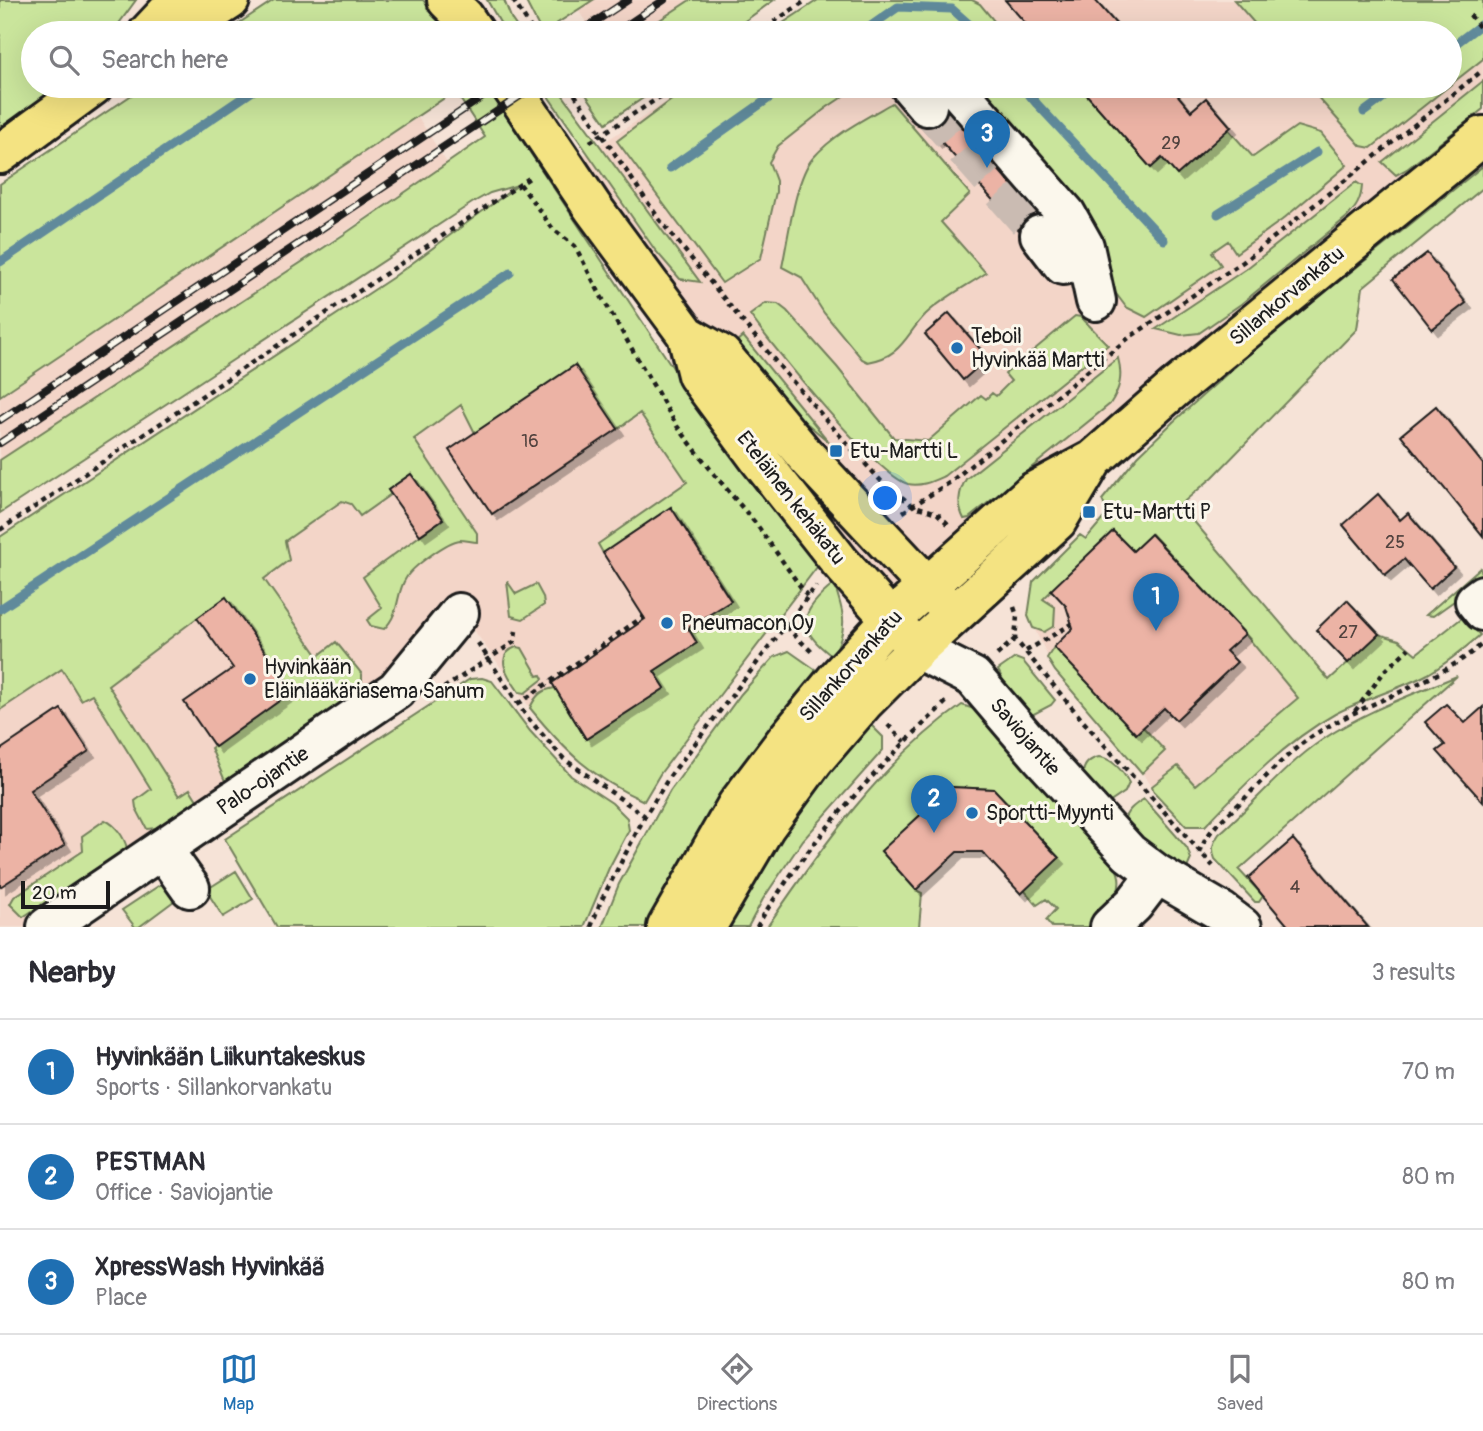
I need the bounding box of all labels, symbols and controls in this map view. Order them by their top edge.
search box [21,21,1462,98]
icon: search [45,41,83,79]
text: Search here [101,44,228,76]
pin: 3 [964,110,1010,168]
house number: 29 [1161,132,1181,155]
street label: Sillankorvankatu [1224,240,1350,352]
place label: Teboil Hyvinkää Martti [971,323,1105,374]
marker: Teboil Hyvinkää Martti [949,340,965,356]
street label: Eteläinen kehäkatu [730,426,852,570]
house number: 16 [521,430,539,453]
place label: Etu-Martti L [850,438,958,465]
marker: Etu-Martti L [828,443,844,459]
your location [868,481,902,515]
place label: Etu-Martti P [1103,499,1211,526]
marker: Etu-Martti P [1081,504,1097,520]
house number: 25 [1385,531,1405,554]
pin: 1 [1133,573,1179,631]
street label: Sillankorvankatu [793,604,909,728]
place label: Pneumacon Oy [681,610,814,637]
marker: Pneumacon Oy [659,615,675,631]
house number: 27 [1338,621,1358,644]
place label: Hyvinkään Eläinlääkäriasema Sanum [264,654,484,705]
marker: Hyvinkään Eläinlääkäriasema Sanum [242,671,258,687]
street label: Saviojantie [984,692,1067,782]
street label: Palo-ojantie [212,740,315,822]
pin: 2 [911,775,957,833]
place label: Sportti-Myynti [986,800,1114,827]
marker: Sportti-Myynti [964,805,980,821]
house number: 4 [1290,876,1301,899]
scale bar [21,878,110,910]
text: 20 m [32,881,77,905]
text: Nearby [28,954,115,991]
text: 3 results [1372,958,1455,987]
text: Hyvinkään Liikuntakeskus [95,1041,365,1073]
text: 1 [47,1057,56,1086]
text: 70 m [1402,1057,1455,1086]
text: Sports · Sillankorvankatu [95,1073,332,1102]
text: PESTMAN [95,1146,206,1178]
text: 2 [45,1162,57,1191]
text: 80 m [1402,1162,1455,1191]
text: Office · Saviojantie [95,1178,273,1207]
text: XpressWash Hyvinkää [95,1251,325,1283]
text: 3 [45,1267,57,1296]
text: 80 m [1402,1267,1455,1296]
text: Place [95,1283,147,1312]
tab: Map [220,1350,258,1416]
tab: Directions [697,1350,777,1416]
tab: Saved [1216,1350,1263,1416]

